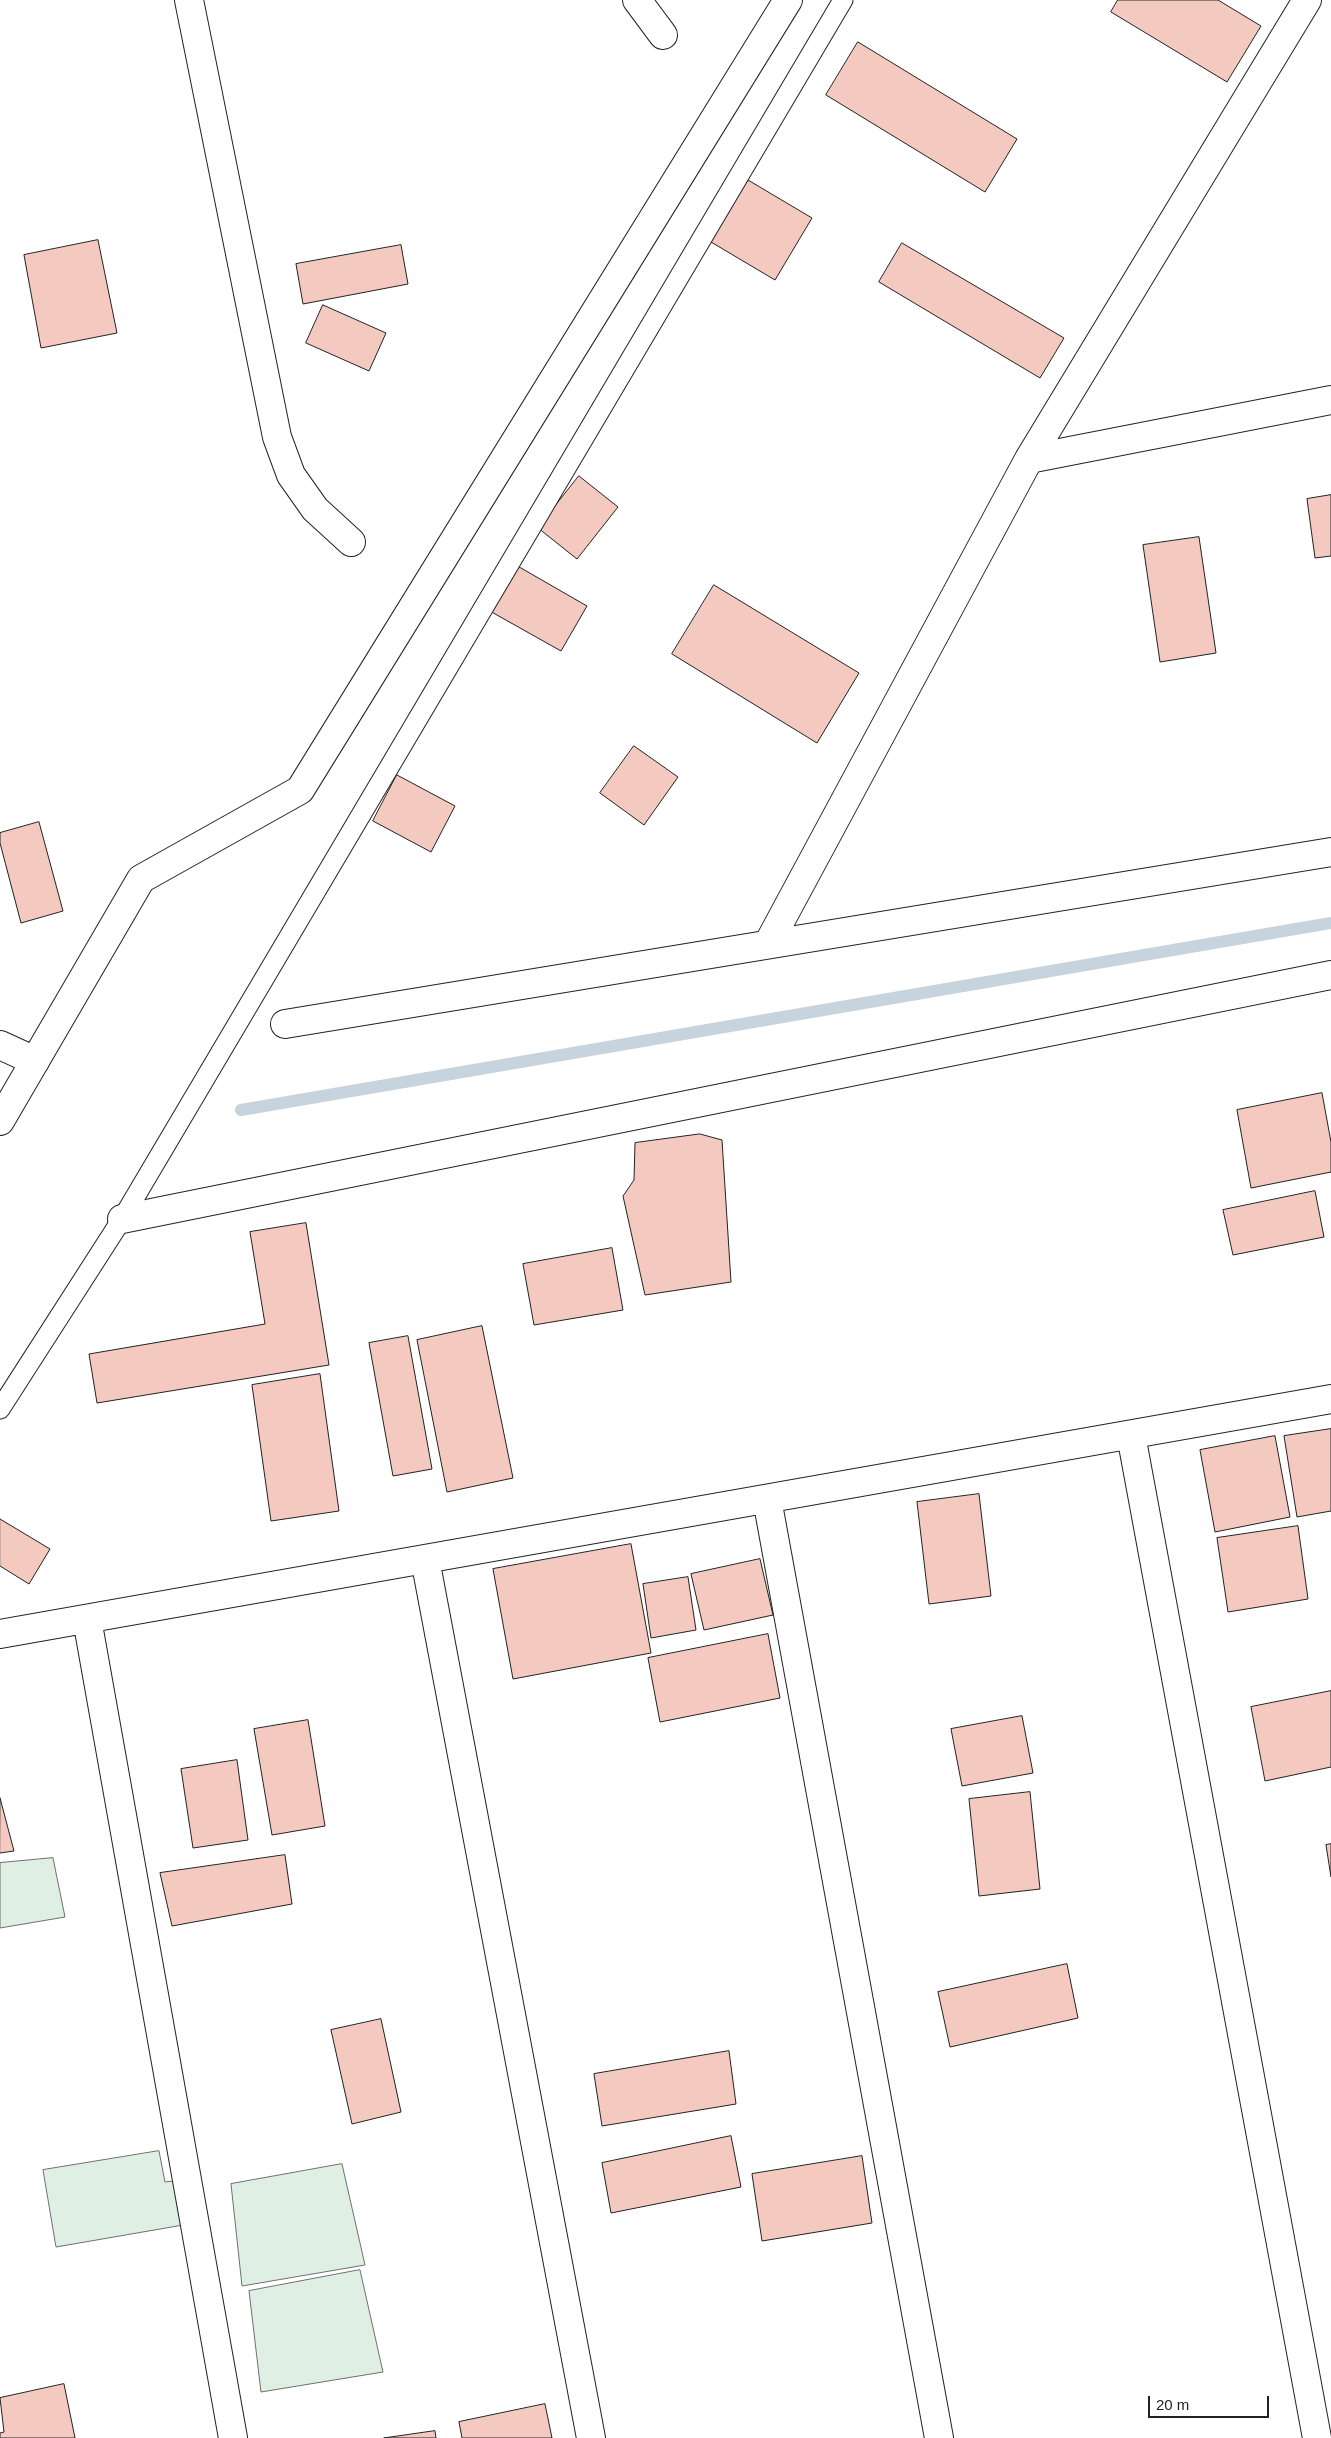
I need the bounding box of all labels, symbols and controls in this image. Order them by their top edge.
scale bar [1151,2386,1272,2418]
text: 20 m [1156,2396,1189,2413]

